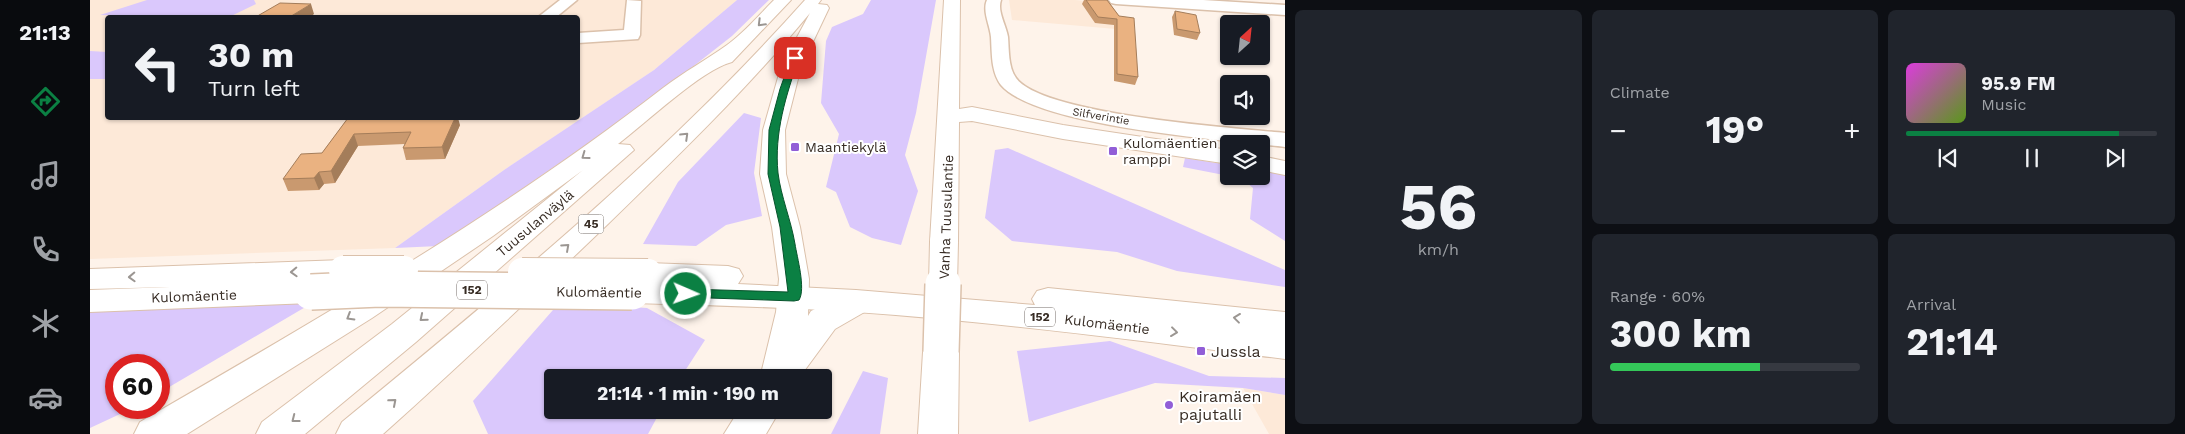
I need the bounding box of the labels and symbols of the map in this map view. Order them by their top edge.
north arrow [1220,15,1270,65]
one-way arrow [758,17,767,26]
pin [774,37,816,79]
street label: Silfverintie [1071,105,1130,128]
one-way arrow [679,133,688,142]
place label: Kulomäentien ramppi [1123,135,1217,167]
place label: Maantiekylä [805,139,886,155]
marker: Maantiekylä [789,141,801,153]
marker: Kulomäentien ramppi [1107,145,1119,157]
one-way arrow [582,151,591,159]
street label: Vanha Tuusulantie [936,154,956,280]
street label: Tuusulanväylä [493,186,577,260]
road number: 45 [578,214,604,233]
one-way arrow [561,244,570,253]
one-way arrow [290,266,298,277]
position arrow [659,267,711,319]
one-way arrow [128,272,136,283]
road number: 152 [457,280,487,300]
street label: Kulomäentie [556,283,642,301]
street label: Kulomäentie [151,287,237,305]
road number: 152 [1025,308,1055,326]
one-way arrow [346,310,355,320]
street label: Kulomäentie [1063,311,1151,337]
one-way arrow [419,312,428,321]
one-way arrow [1232,313,1240,324]
one-way arrow [1170,327,1178,337]
place label: Jussla [1211,342,1261,361]
marker: Jussla [1195,345,1207,357]
speed limit sign: 60 [105,354,170,419]
place label: Koiramäen pajutalli [1179,387,1261,424]
one-way arrow [388,399,397,408]
marker: Koiramäen pajutalli [1163,399,1175,411]
one-way arrow [292,413,301,422]

